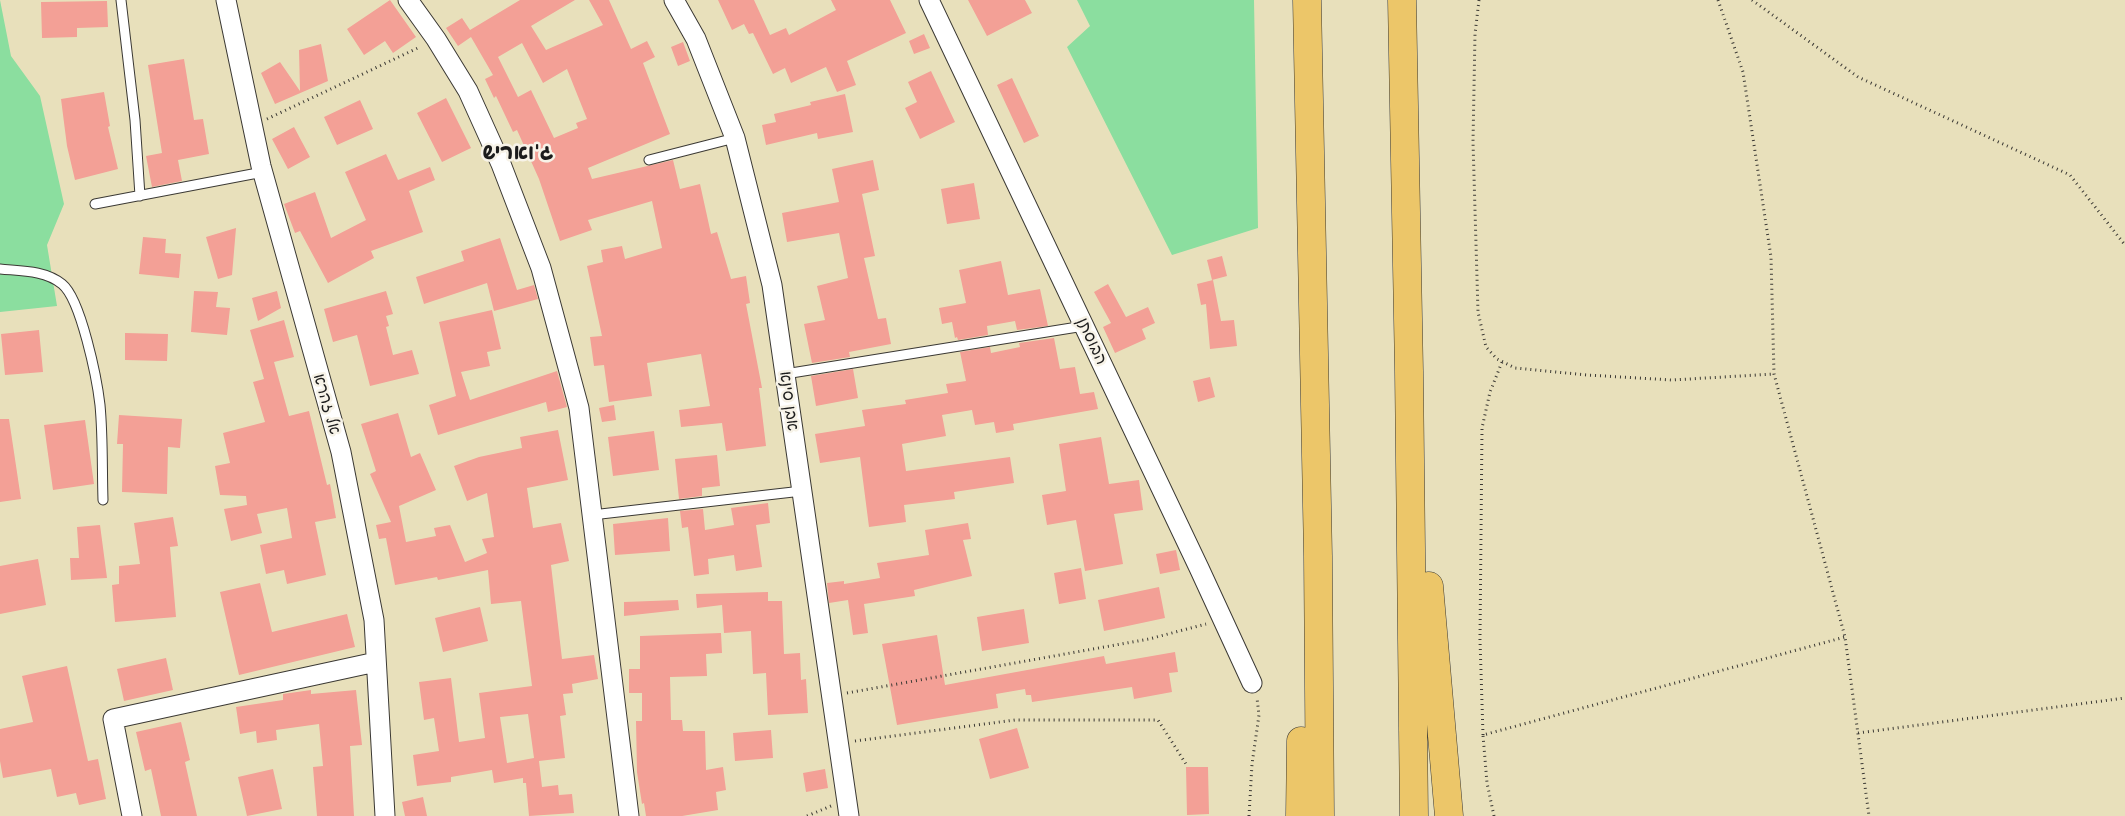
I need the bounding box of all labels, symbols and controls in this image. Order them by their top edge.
district label: ג'ואריש [483,140,553,166]
street label: הבוסתן [1073,314,1111,368]
street label: אבן סינא [775,370,803,432]
street label: אל זהרא [309,372,345,436]

